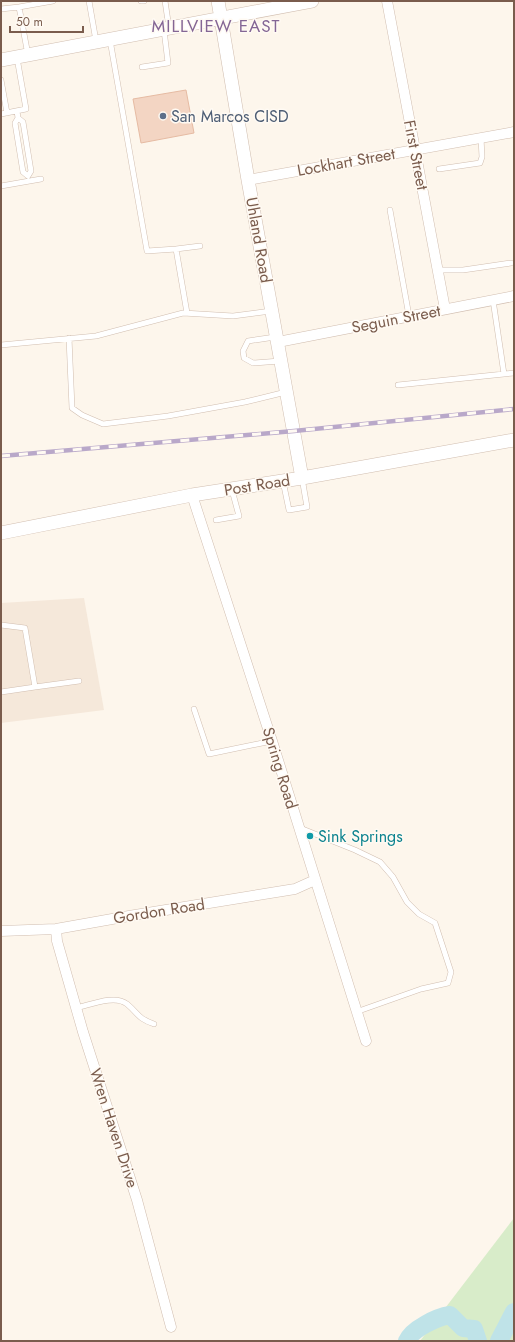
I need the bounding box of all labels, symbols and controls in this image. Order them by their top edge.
scale bar [10,8,83,34]
text: 50 m [16,13,43,31]
district label: MILLVIEW EAST [152,14,281,38]
place label: San Marcos CISD [171,105,289,128]
marker: San Marcos CISD [158,111,168,121]
street label: First Street [398,118,434,192]
street label: Lockhart Street [295,142,397,182]
street label: Uhland Road [240,195,278,285]
street label: Seguin Street [350,299,443,339]
street label: Post Road [222,468,292,502]
street label: Spring Road [257,724,303,812]
place label: Sink Springs [318,825,403,848]
marker: Sink Springs [305,831,315,841]
street label: Gordon Road [112,892,206,930]
street label: Wren Haven Drive [84,1065,144,1191]

